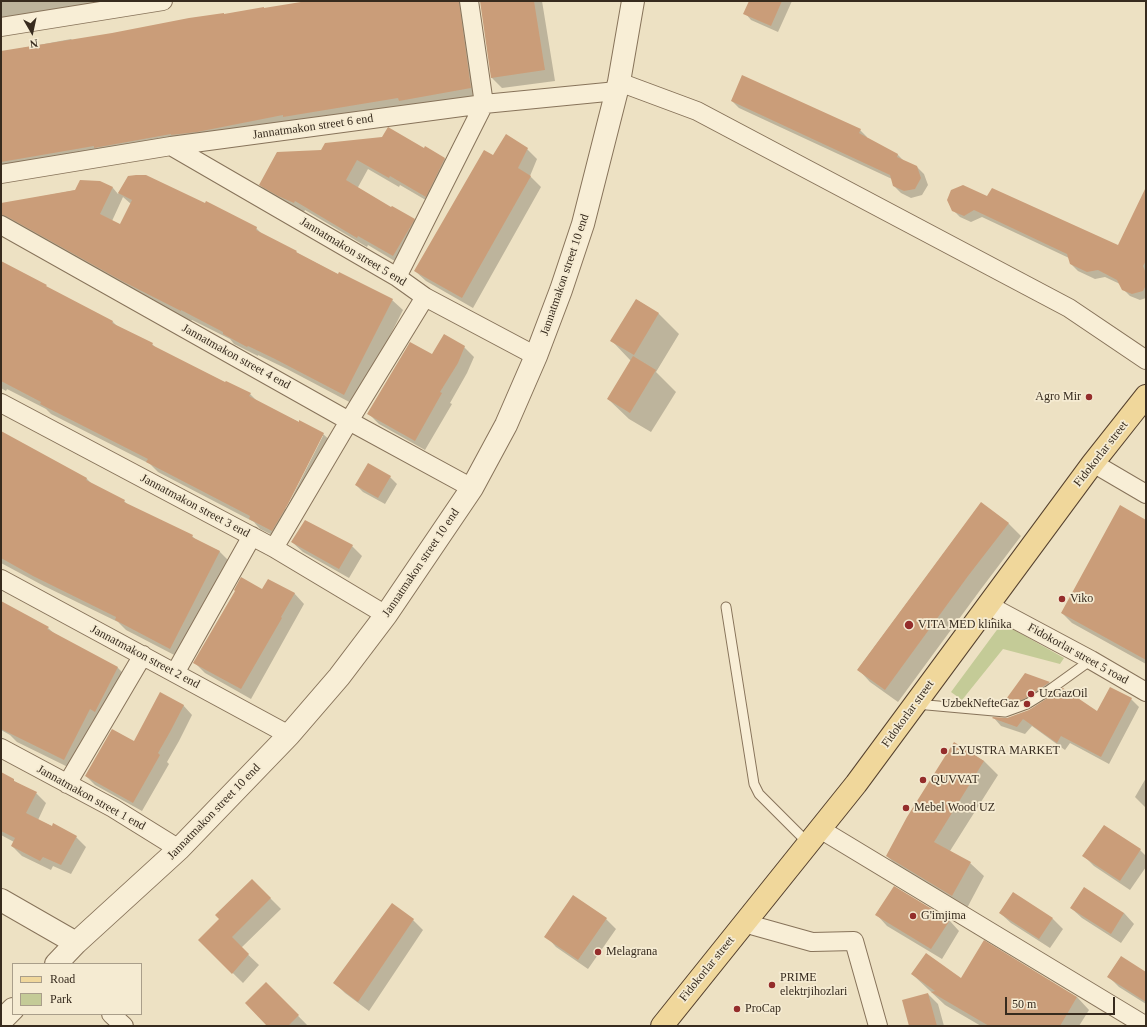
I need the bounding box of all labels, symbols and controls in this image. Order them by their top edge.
north arrow [12,12,52,52]
text: N [29,37,39,50]
street label: Jannatmakon street 6 end [252,111,374,143]
street label: Jannatmakon street 10 end [537,212,593,338]
street label: Jannatmakon street 5 end [297,215,409,289]
street label: Jannatmakon street 4 end [179,321,293,393]
place label: Agro Mir [1035,390,1081,404]
marker: Agro Mir [1084,392,1094,402]
street label: Fidokorlar street [1071,418,1131,490]
street label: Jannatmakon street 3 end [138,471,252,541]
street label: Jannatmakon street 10 end [379,506,463,620]
place label: Viko [1070,592,1093,606]
marker: Viko [1057,594,1067,604]
place label: VITA MED klinika [918,618,1012,632]
marker: VITA MED klinika [903,619,915,631]
street label: Fidokorlar street 5 road [1025,620,1131,688]
street label: Jannatmakon street 2 end [88,622,202,692]
street label: Fidokorlar street [879,678,937,750]
place label: UzGazOil [1039,687,1088,701]
marker: UzGazOil [1026,689,1036,699]
place label: UzbekNefteGaz [942,697,1019,711]
marker: UzbekNefteGaz [1022,699,1032,709]
place label: LYUSTRA MARKET [952,744,1060,758]
marker: LYUSTRA MARKET [939,746,949,756]
street label: Jannatmakon street 10 end [164,761,264,863]
street label: Jannatmakon street 1 end [34,762,148,834]
place label: QUVVAT [931,773,979,787]
marker: QUVVAT [918,775,928,785]
place label: Mebel Wood UZ [914,801,995,815]
marker: Mebel Wood UZ [901,803,911,813]
place label: G'imjima [921,909,966,923]
marker: G'imjima [908,911,918,921]
street label: Fidokorlar street [676,934,738,1004]
place label: Melagrana [606,945,657,959]
marker: Melagrana [593,947,603,957]
legend [12,963,142,1015]
place label: PRIME elektrjihozlari [780,971,847,999]
text: Road [50,972,75,986]
marker: PRIME elektrjihozlari [767,980,777,990]
scale bar [1007,989,1117,1015]
text: Park [50,992,72,1006]
text: 50 m [1012,997,1036,1011]
place label: ProCap [745,1002,781,1016]
marker: ProCap [732,1004,742,1014]

